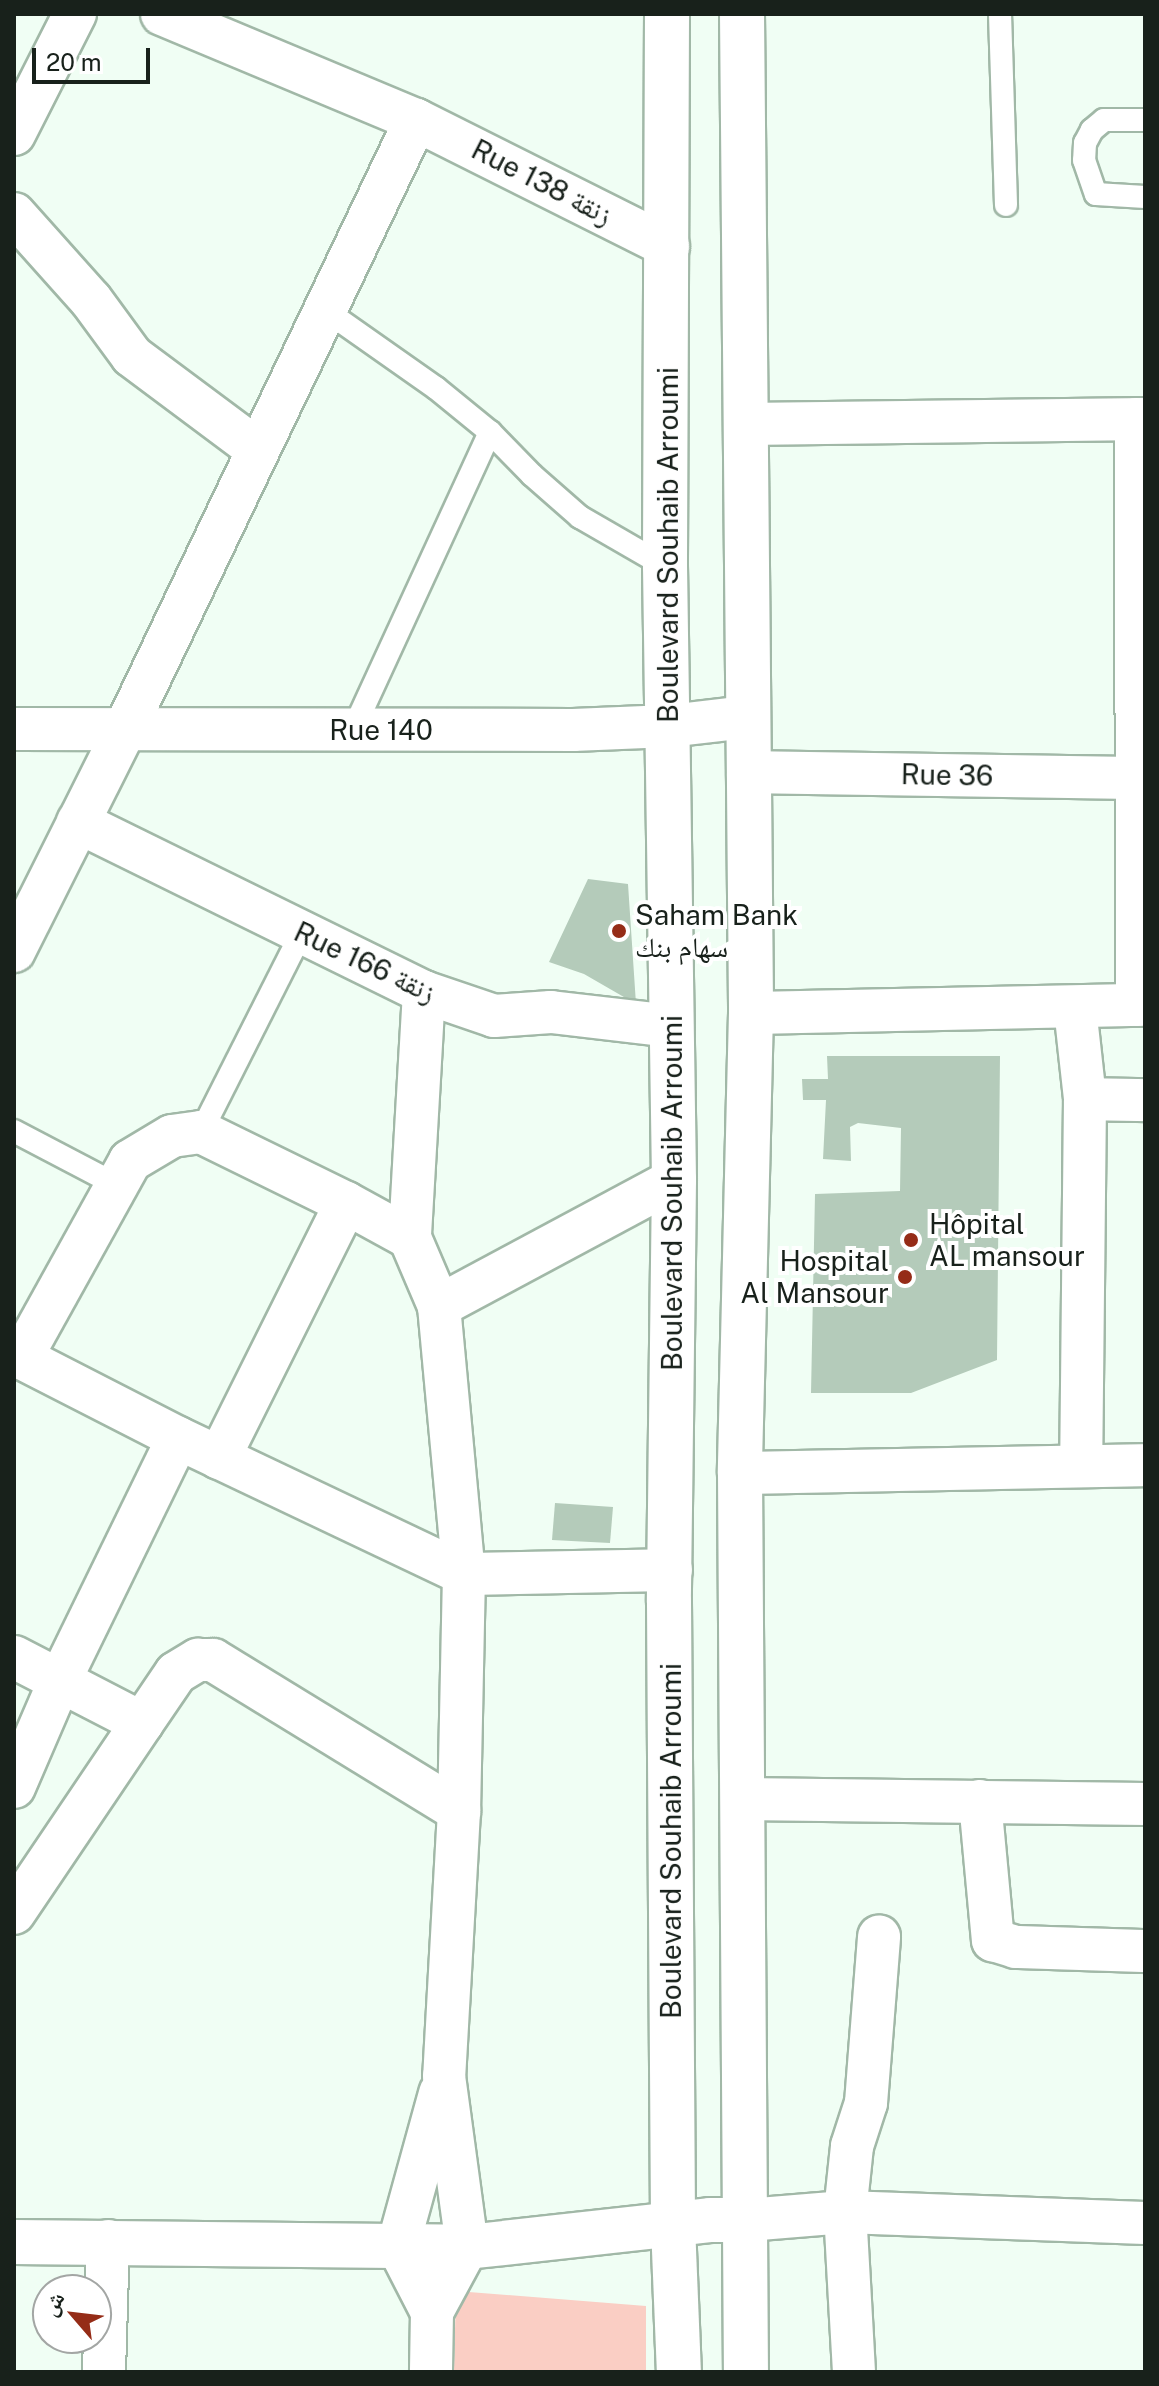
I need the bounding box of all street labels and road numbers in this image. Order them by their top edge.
street label: Rue 138 زنقة [466,132,618,232]
street label: Boulevard Souhaib Arroumi [651,367,685,723]
street label: Rue 140 [329,713,433,747]
street label: Rue 36 [900,757,994,793]
street label: Rue 166 زنقة [289,915,441,1009]
street label: Boulevard Souhaib Arroumi [655,1015,689,1371]
street label: Boulevard Souhaib Arroumi [654,1663,688,2019]

